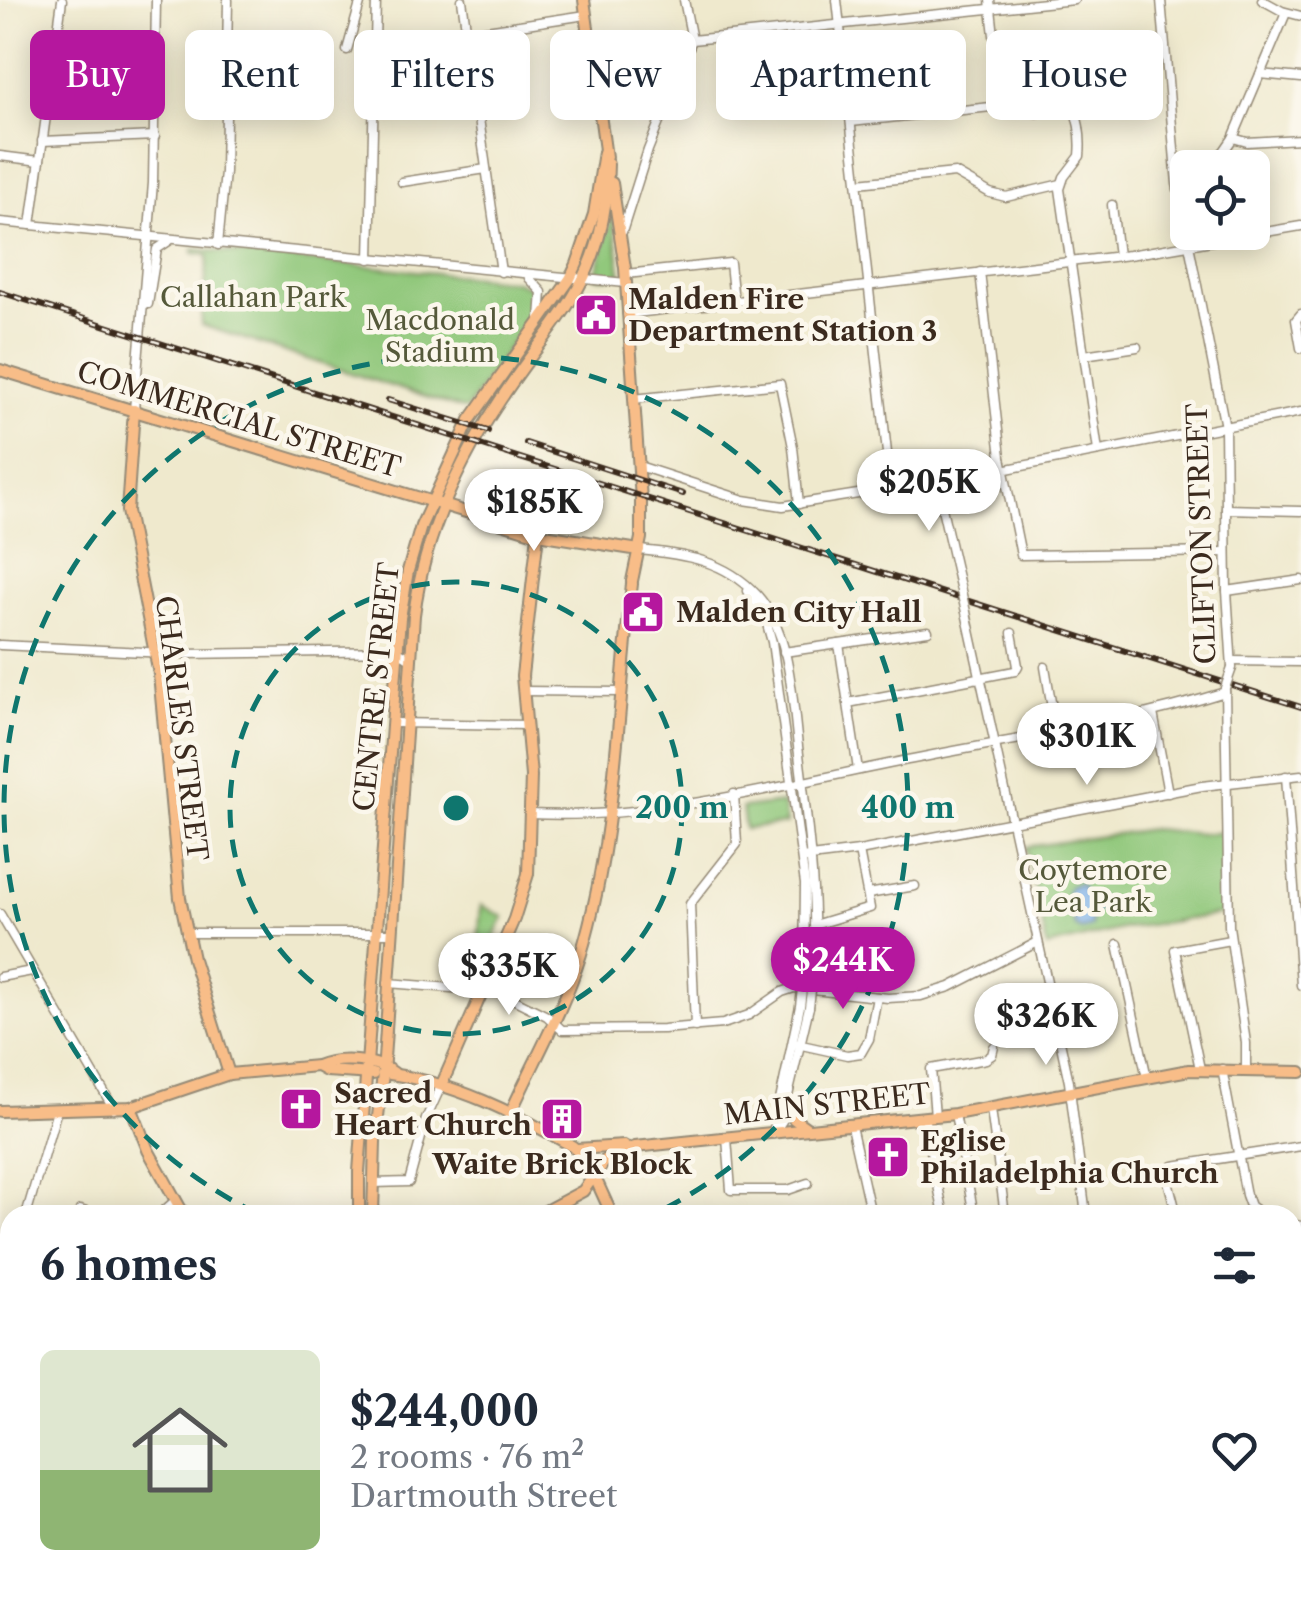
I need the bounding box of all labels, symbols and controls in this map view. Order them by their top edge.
chip: Buy [30,30,165,120]
chip: Rent [185,30,334,120]
chip: Filters [354,30,530,120]
chip: New [550,30,696,120]
chip: Apartment [716,30,966,120]
chip: House [986,30,1163,120]
map controls [1170,150,1270,250]
button: locate [1170,150,1270,250]
park label: Callahan Park [160,280,348,314]
place label: Malden Fire Department Station 3 [628,282,937,348]
public building icon: Malden Fire Department Station 3 [573,292,619,338]
park label: Macdonald Stadium [365,303,515,369]
street label: COMMERCIAL STREET [73,354,405,484]
street label: CLIFTON STREET [1179,403,1223,665]
pin: $205K [859,449,999,534]
text: $205K [879,462,979,501]
pin: $185K [464,469,604,554]
text: $185K [486,482,582,521]
street label: CENTRE STREET [346,561,406,813]
public building icon: Malden City Hall [620,589,666,635]
street label: CHARLES STREET [149,594,215,862]
place label: Malden City Hall [676,595,922,629]
pin: $301K [1017,703,1157,788]
text: $301K [1039,716,1135,755]
text: 200 m [635,789,729,826]
text: 400 m [861,789,955,826]
centre of rings [438,790,474,826]
park label: Coytemore Lea Park [1018,853,1168,919]
pin: $244K [773,927,913,1012]
pin: $335K [439,933,579,1018]
text: $244K [793,940,893,979]
text: $335K [460,946,558,985]
pin: $326K [976,983,1116,1068]
text: $326K [996,996,1096,1035]
place label: Sacred Heart Church [334,1076,532,1142]
street label: MAIN STREET [722,1076,932,1132]
church icon: Sacred Heart Church [278,1086,324,1132]
building icon: Waite Brick Block [539,1096,585,1142]
place label: Eglise Philadelphia Church [920,1124,1219,1190]
church icon: Eglise Philadelphia Church [865,1134,911,1180]
place label: Waite Brick Block [431,1147,692,1181]
icon: filters [1207,1238,1262,1293]
text: 6 homes [40,1239,218,1291]
text: $244,000 [350,1385,539,1437]
icon: home [120,1390,240,1510]
icon: heart [1207,1423,1262,1478]
text: 2 rooms · 76 m² [350,1437,584,1476]
text: Dartmouth Street [350,1476,617,1515]

